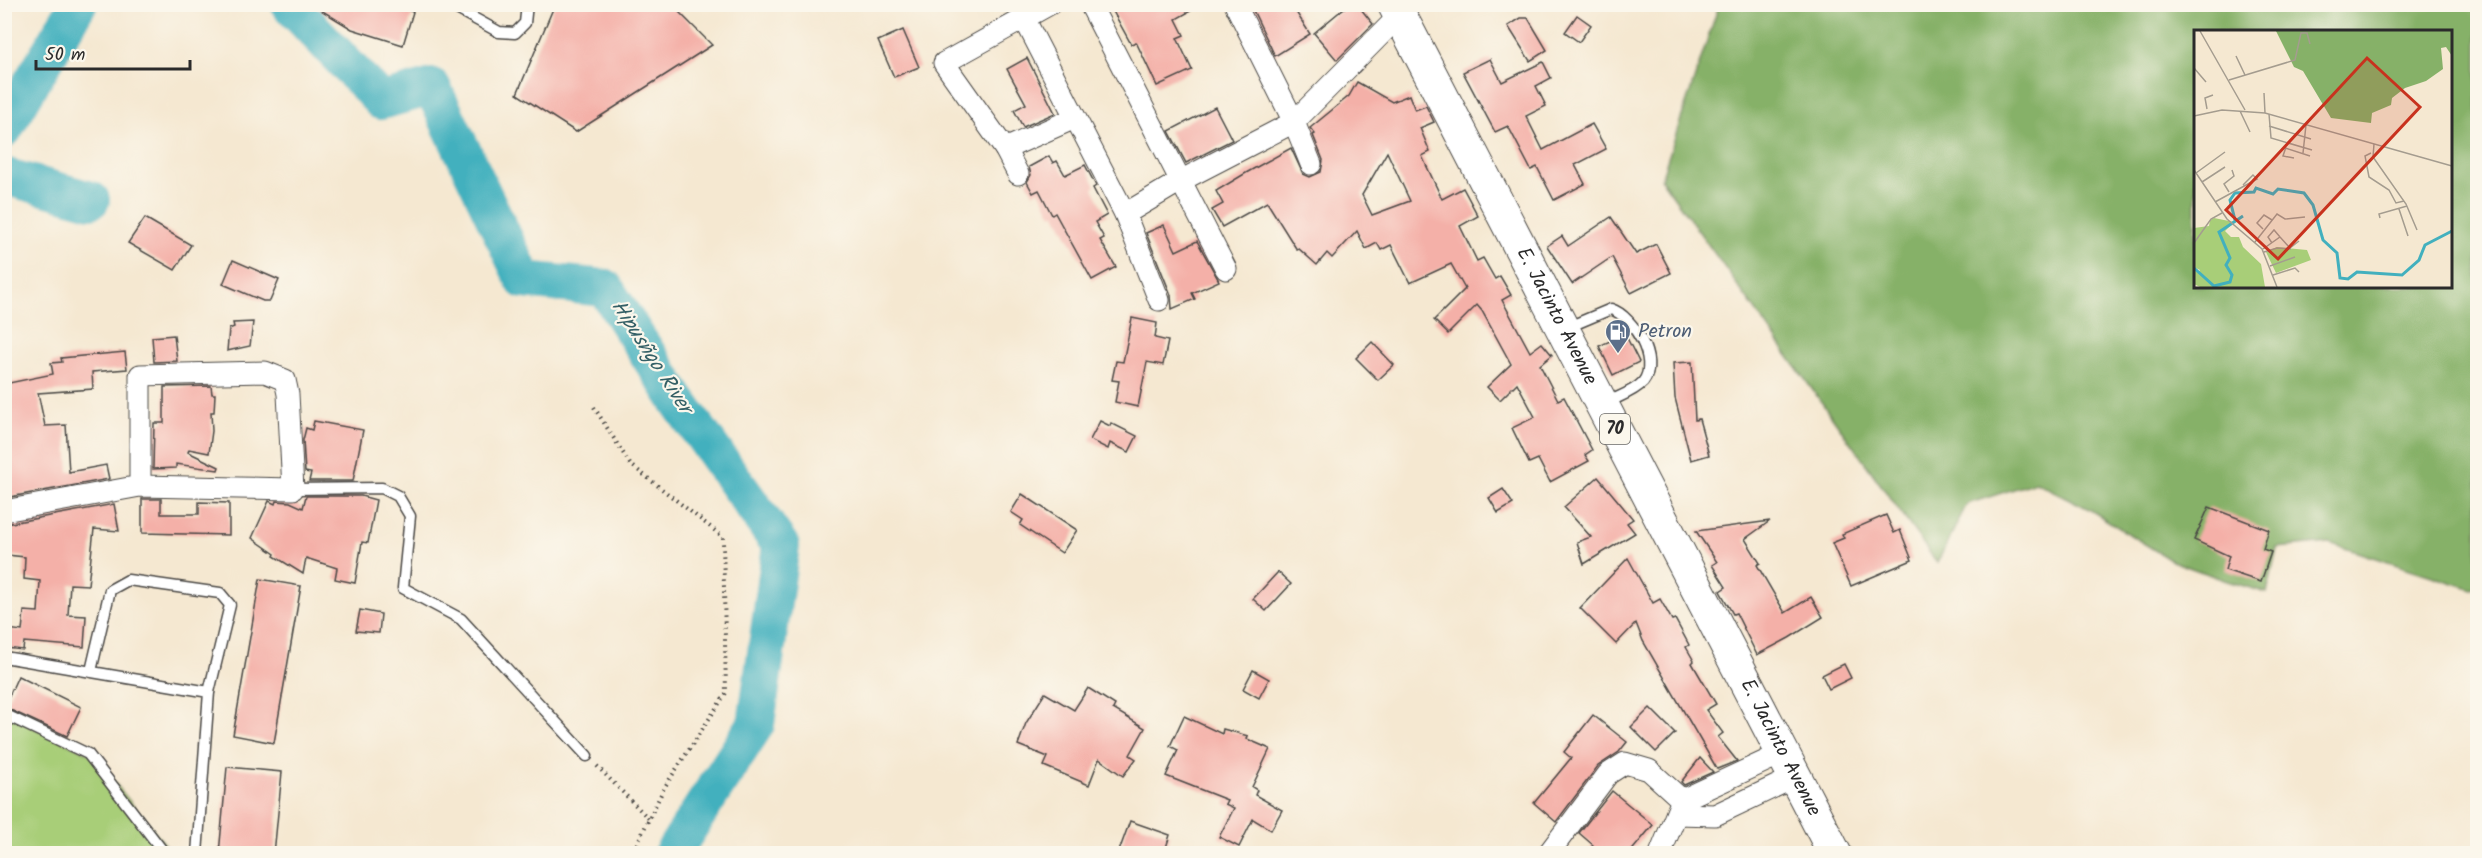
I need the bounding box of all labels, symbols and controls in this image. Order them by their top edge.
inset map [2194,30,2452,288]
scale bar [36,33,190,71]
text: 50 m [45,41,85,70]
street label: E. Jacinto Avenue [1507,242,1605,391]
water label: Hipusñgo River [602,294,702,424]
place label: Petron [1638,316,1692,348]
fuel station icon: Petron [1603,317,1633,355]
road number: 70 [1600,414,1630,444]
street label: E. Jacinto Avenue [1731,673,1829,822]

